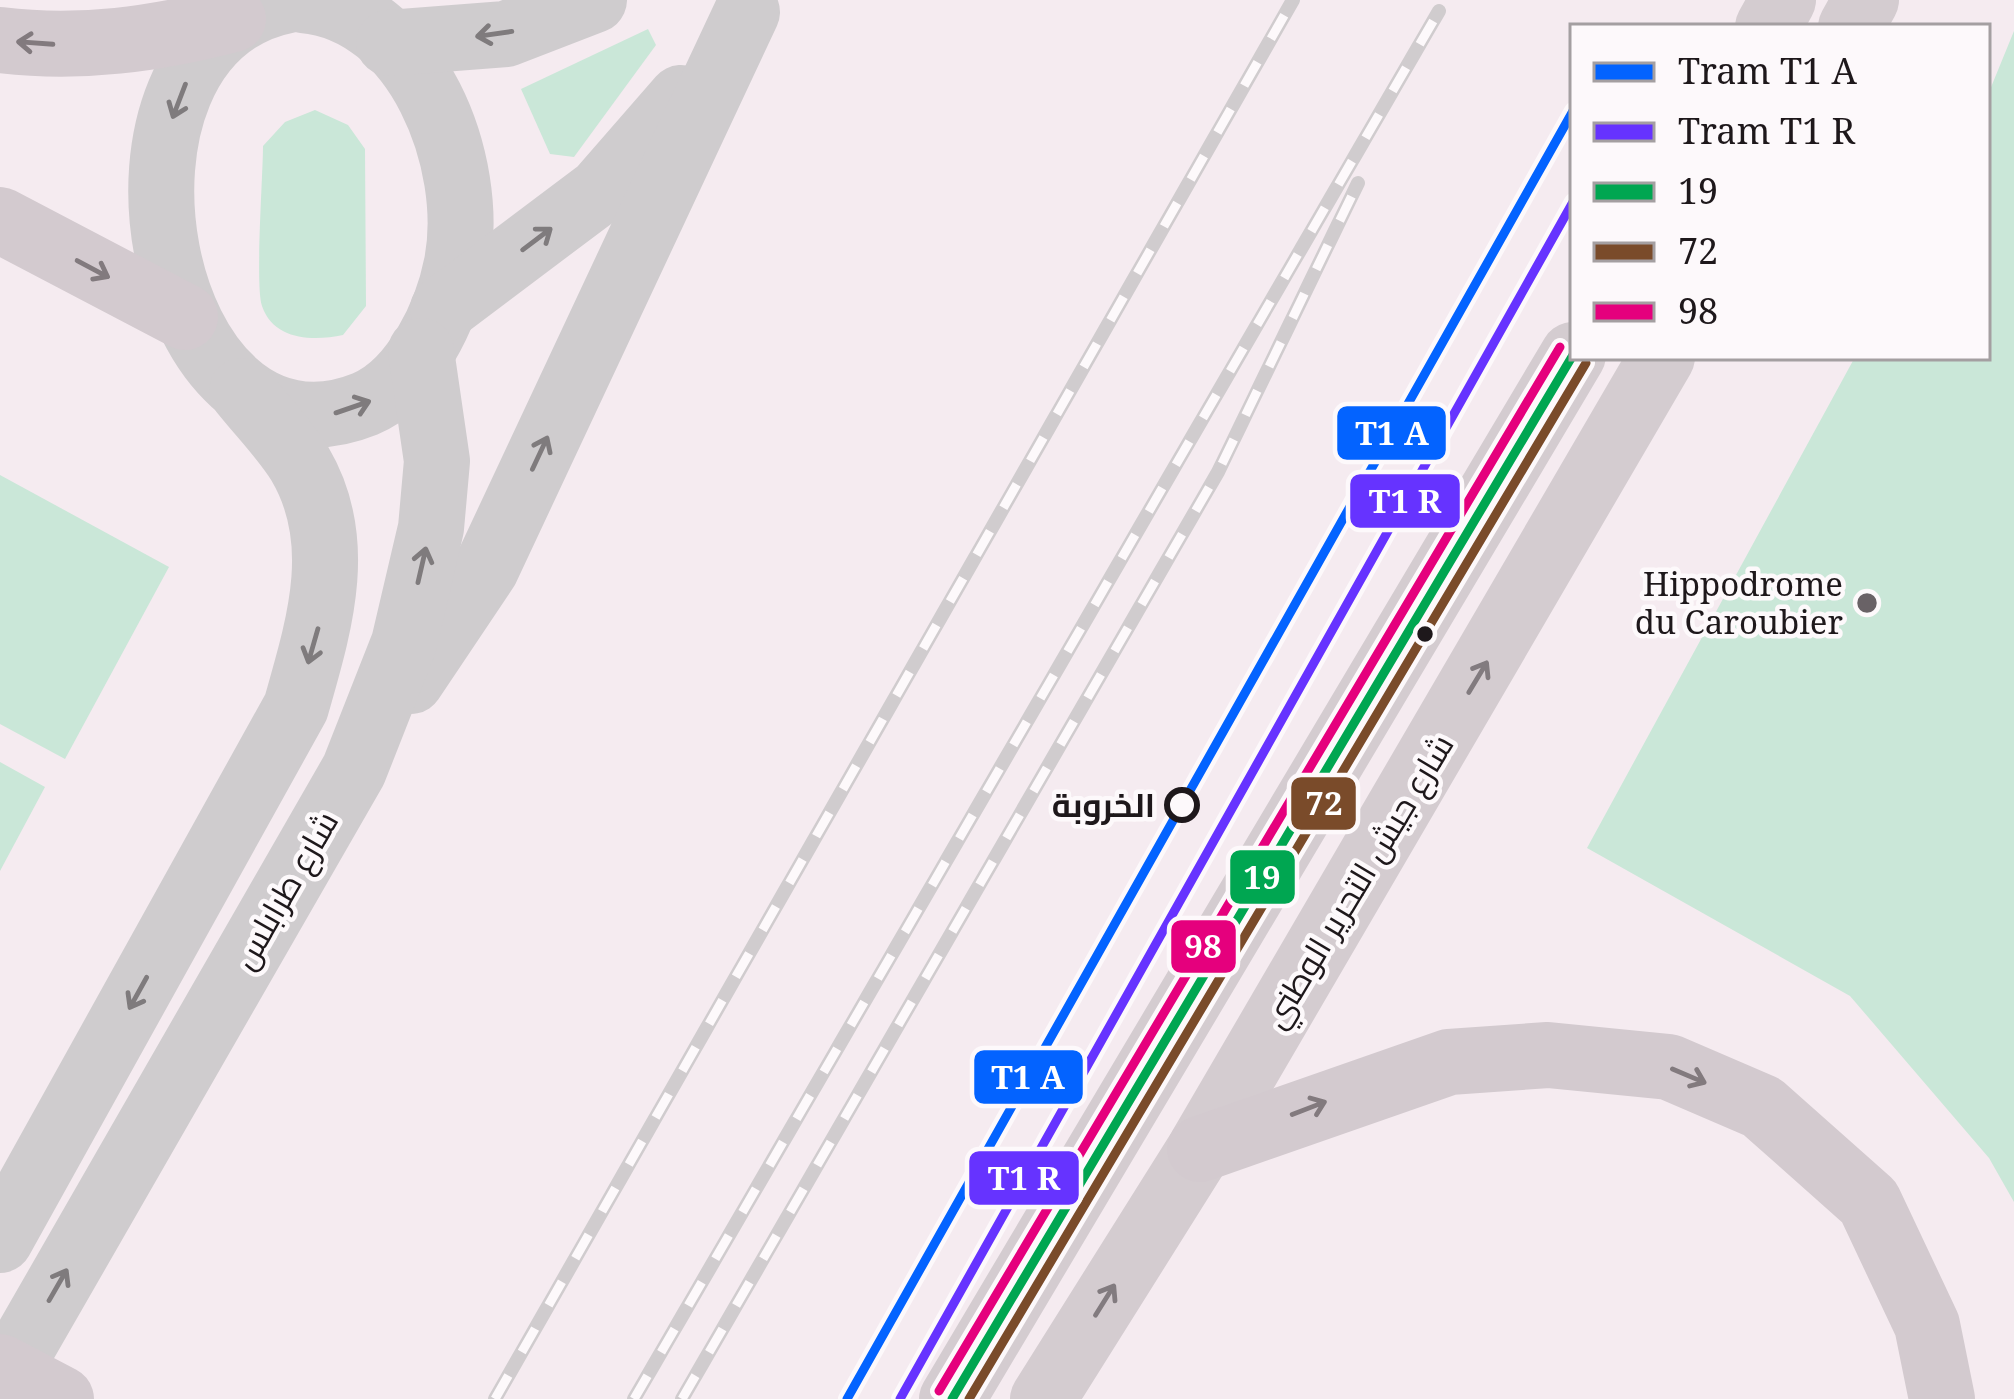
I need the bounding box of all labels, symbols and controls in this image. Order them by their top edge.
one-way arrow [476,23,515,46]
legend [1570,24,1990,360]
one-way arrow [16,32,55,55]
text: Tram T1 A [1678,46,1858,95]
one-way arrow [166,82,188,119]
text: Tram T1 R [1678,106,1856,155]
text: 19 [1678,166,1718,215]
one-way arrow [520,226,552,252]
text: 72 [1678,226,1718,275]
one-way arrow [74,258,110,281]
text: 98 [1678,286,1718,335]
one-way arrow [334,395,371,416]
line badge: T1 A [1335,404,1448,462]
text: T1 A [1355,410,1429,455]
one-way arrow [531,436,553,472]
line badge: T1 R [1348,472,1462,530]
text: T1 R [1369,478,1442,523]
one-way arrow [412,547,434,585]
place label: Hippodrome du Caroubier [1635,561,1843,644]
marker: Hippodrome du Caroubier [1854,590,1880,616]
unlabelled marker [1414,623,1436,645]
one-way arrow [301,626,323,664]
one-way arrow [1467,660,1491,695]
street label: شارع جيش التحرير الوطني [1252,725,1467,1038]
line badge: 72 [1289,775,1358,832]
text: 72 [1305,780,1343,825]
place label: الخروبة [1052,782,1155,827]
marker: الخروبة [1166,789,1198,821]
street label: شارع طرابلس [221,802,349,978]
line badge: 19 [1228,848,1297,906]
text: 19 [1243,854,1281,899]
line badge: 98 [1169,918,1238,975]
text: 98 [1184,923,1222,968]
one-way arrow [126,975,150,1010]
line badge: T1 A [972,1048,1085,1106]
text: T1 A [991,1054,1065,1099]
one-way arrow [1670,1067,1707,1088]
one-way arrow [1290,1095,1327,1117]
line badge: T1 R [967,1149,1081,1207]
text: T1 R [988,1155,1061,1200]
one-way arrow [47,1268,71,1303]
one-way arrow [1093,1284,1117,1318]

